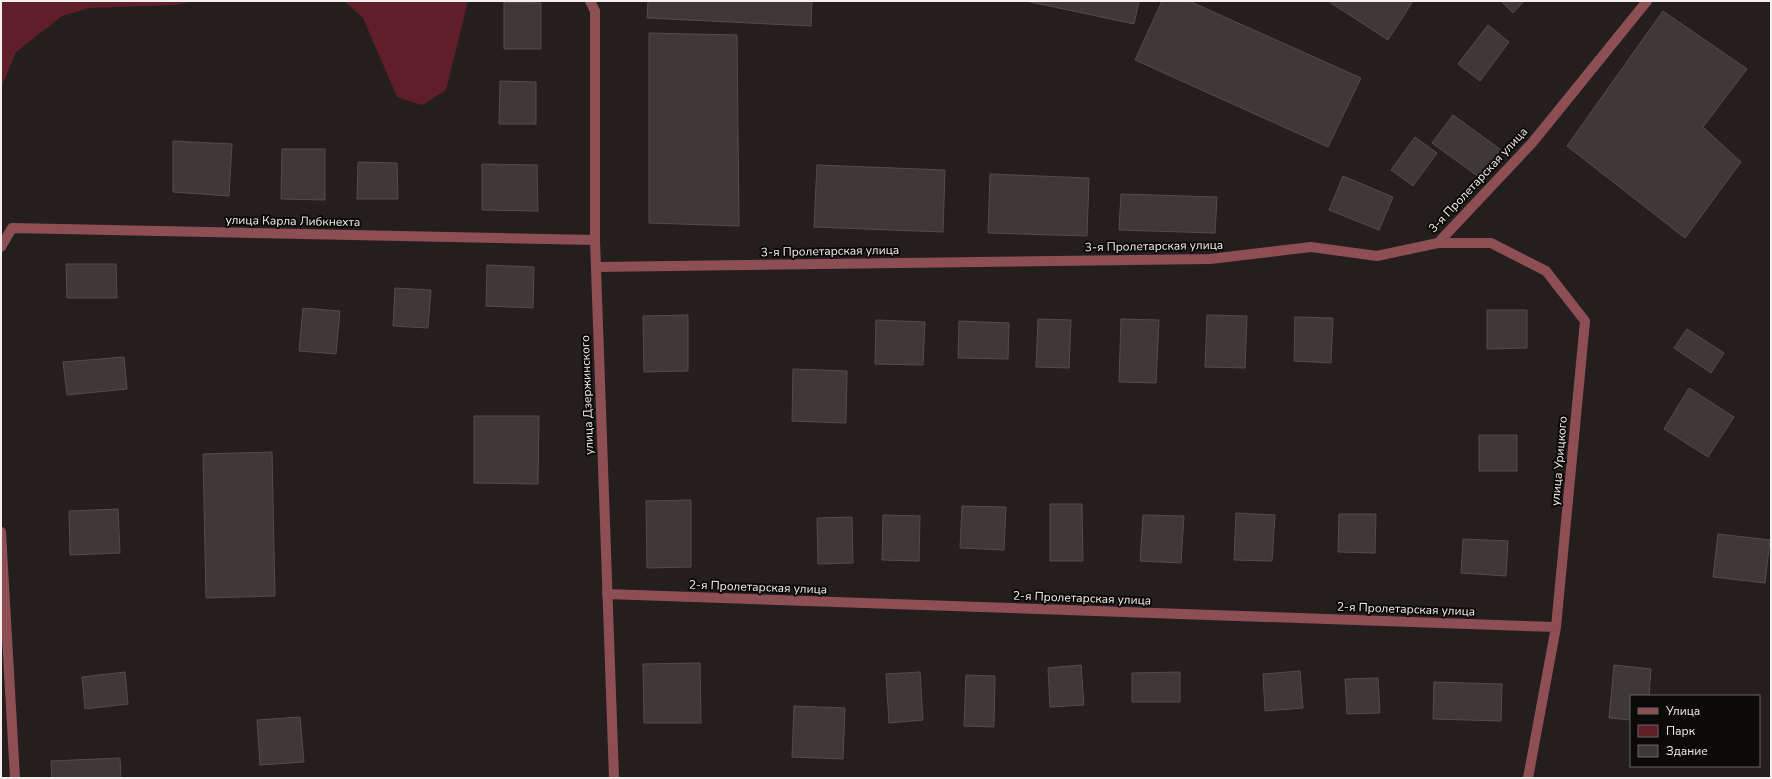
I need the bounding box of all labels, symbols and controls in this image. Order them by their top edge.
street label: 3-я Пролетарская улица [1425,124,1531,236]
street label: улица Карла Либкнехта [225,212,361,230]
street label: 3-я Пролетарская улица [1085,237,1223,255]
street label: 3-я Пролетарская улица [761,242,899,260]
street label: улица Дзержинского [577,335,597,455]
street label: улица Урицкого [1547,415,1571,507]
street label: 2-я Пролетарская улица [689,577,827,597]
street label: 2-я Пролетарская улица [1013,588,1151,608]
street label: 2-я Пролетарская улица [1337,599,1475,619]
legend [1630,695,1760,767]
text: Улица [1665,703,1700,719]
text: Парк [1666,723,1696,739]
text: Здание [1666,743,1708,759]

